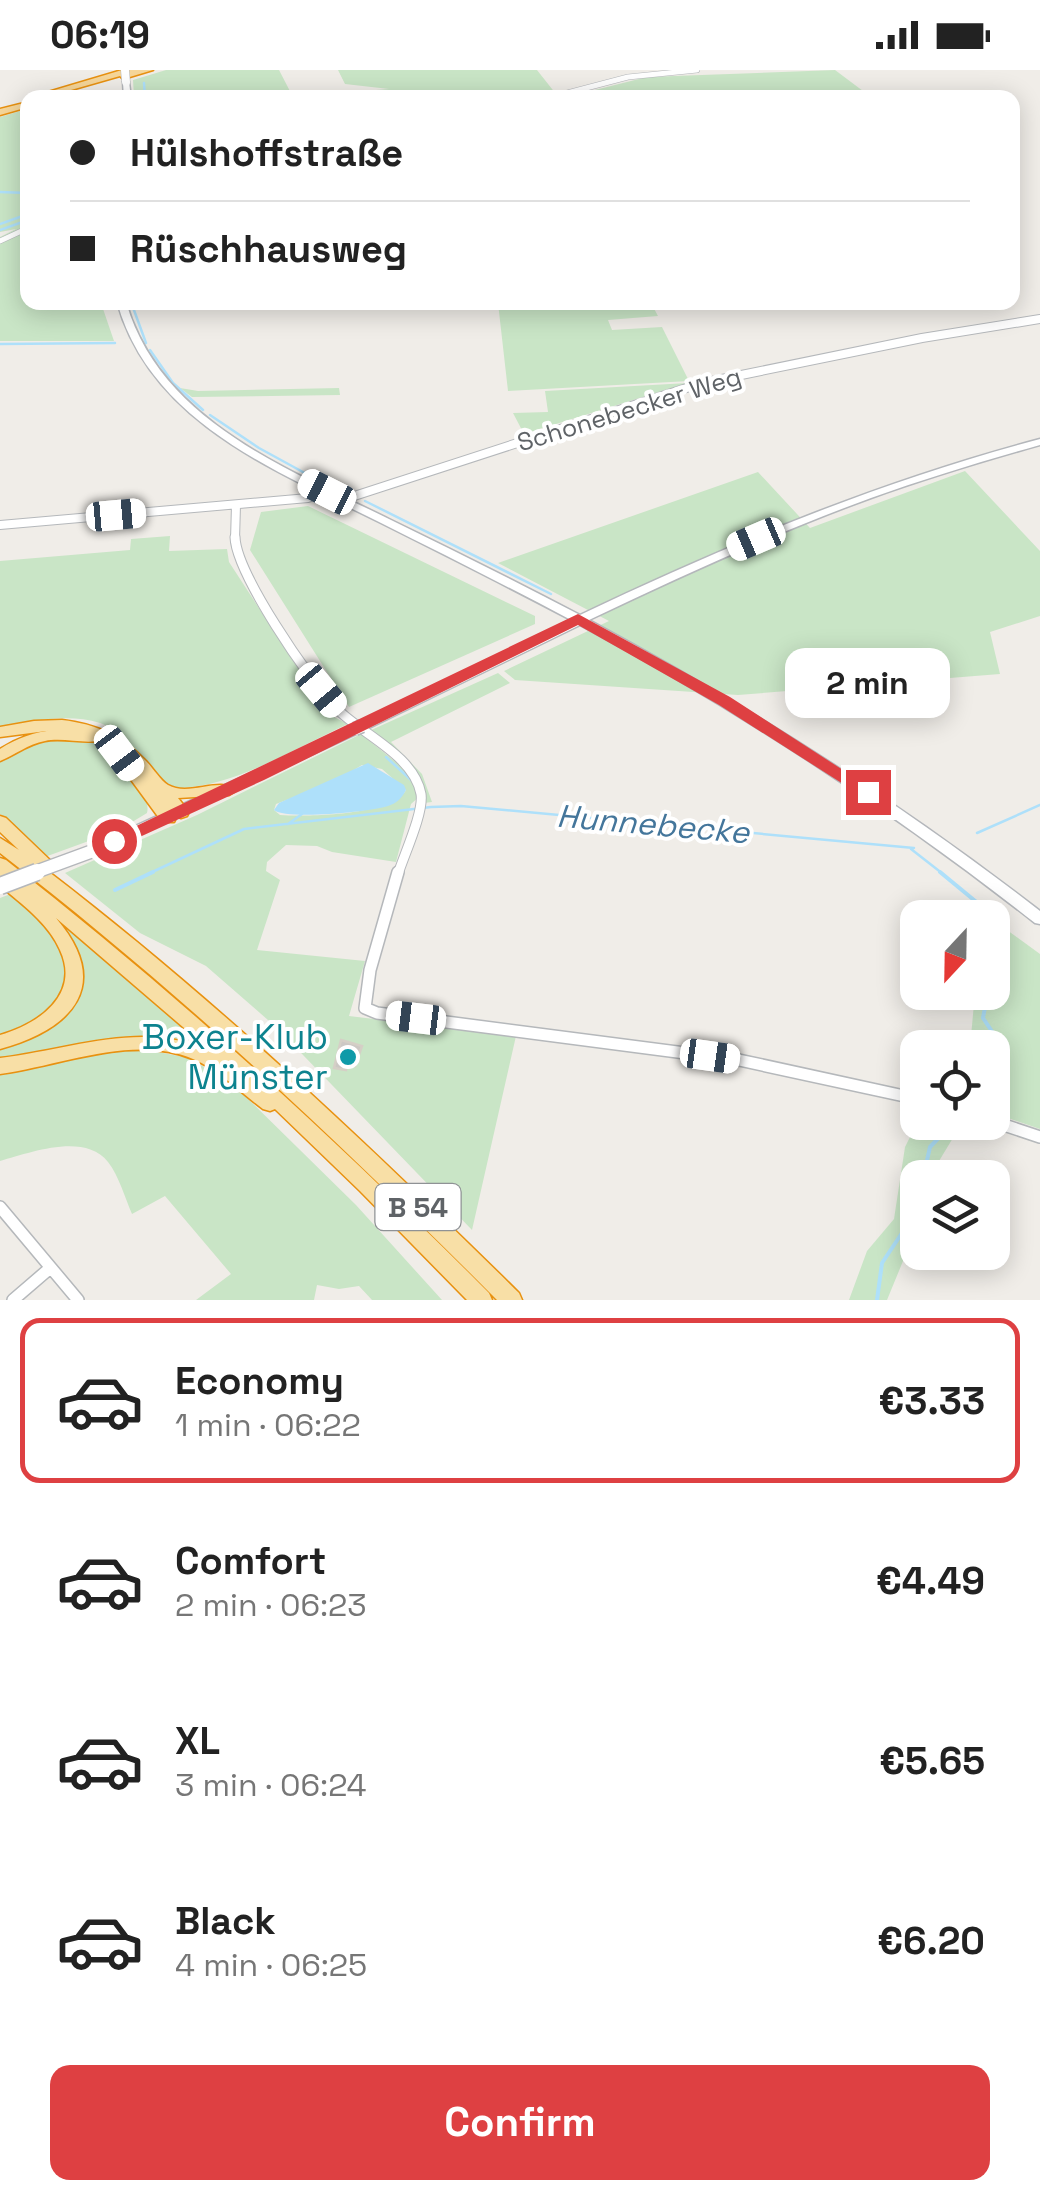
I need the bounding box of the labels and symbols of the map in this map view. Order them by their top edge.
street label: Schonebecker Weg [513,360,745,458]
car [293,465,361,519]
car [85,497,147,533]
car [723,513,789,565]
callout: 2 min [786,647,950,717]
car [290,657,352,723]
car [89,720,149,786]
route end [846,770,891,815]
water label: Hunnebecke [555,796,752,852]
route start [92,819,137,864]
north arrow [900,900,1010,1010]
car [384,999,448,1037]
place label: Boxer-Klub Münster [142,1015,328,1099]
car [678,1037,742,1075]
marker: Boxer-Klub Münster [337,1046,359,1068]
road number: B 54 [376,1184,460,1230]

